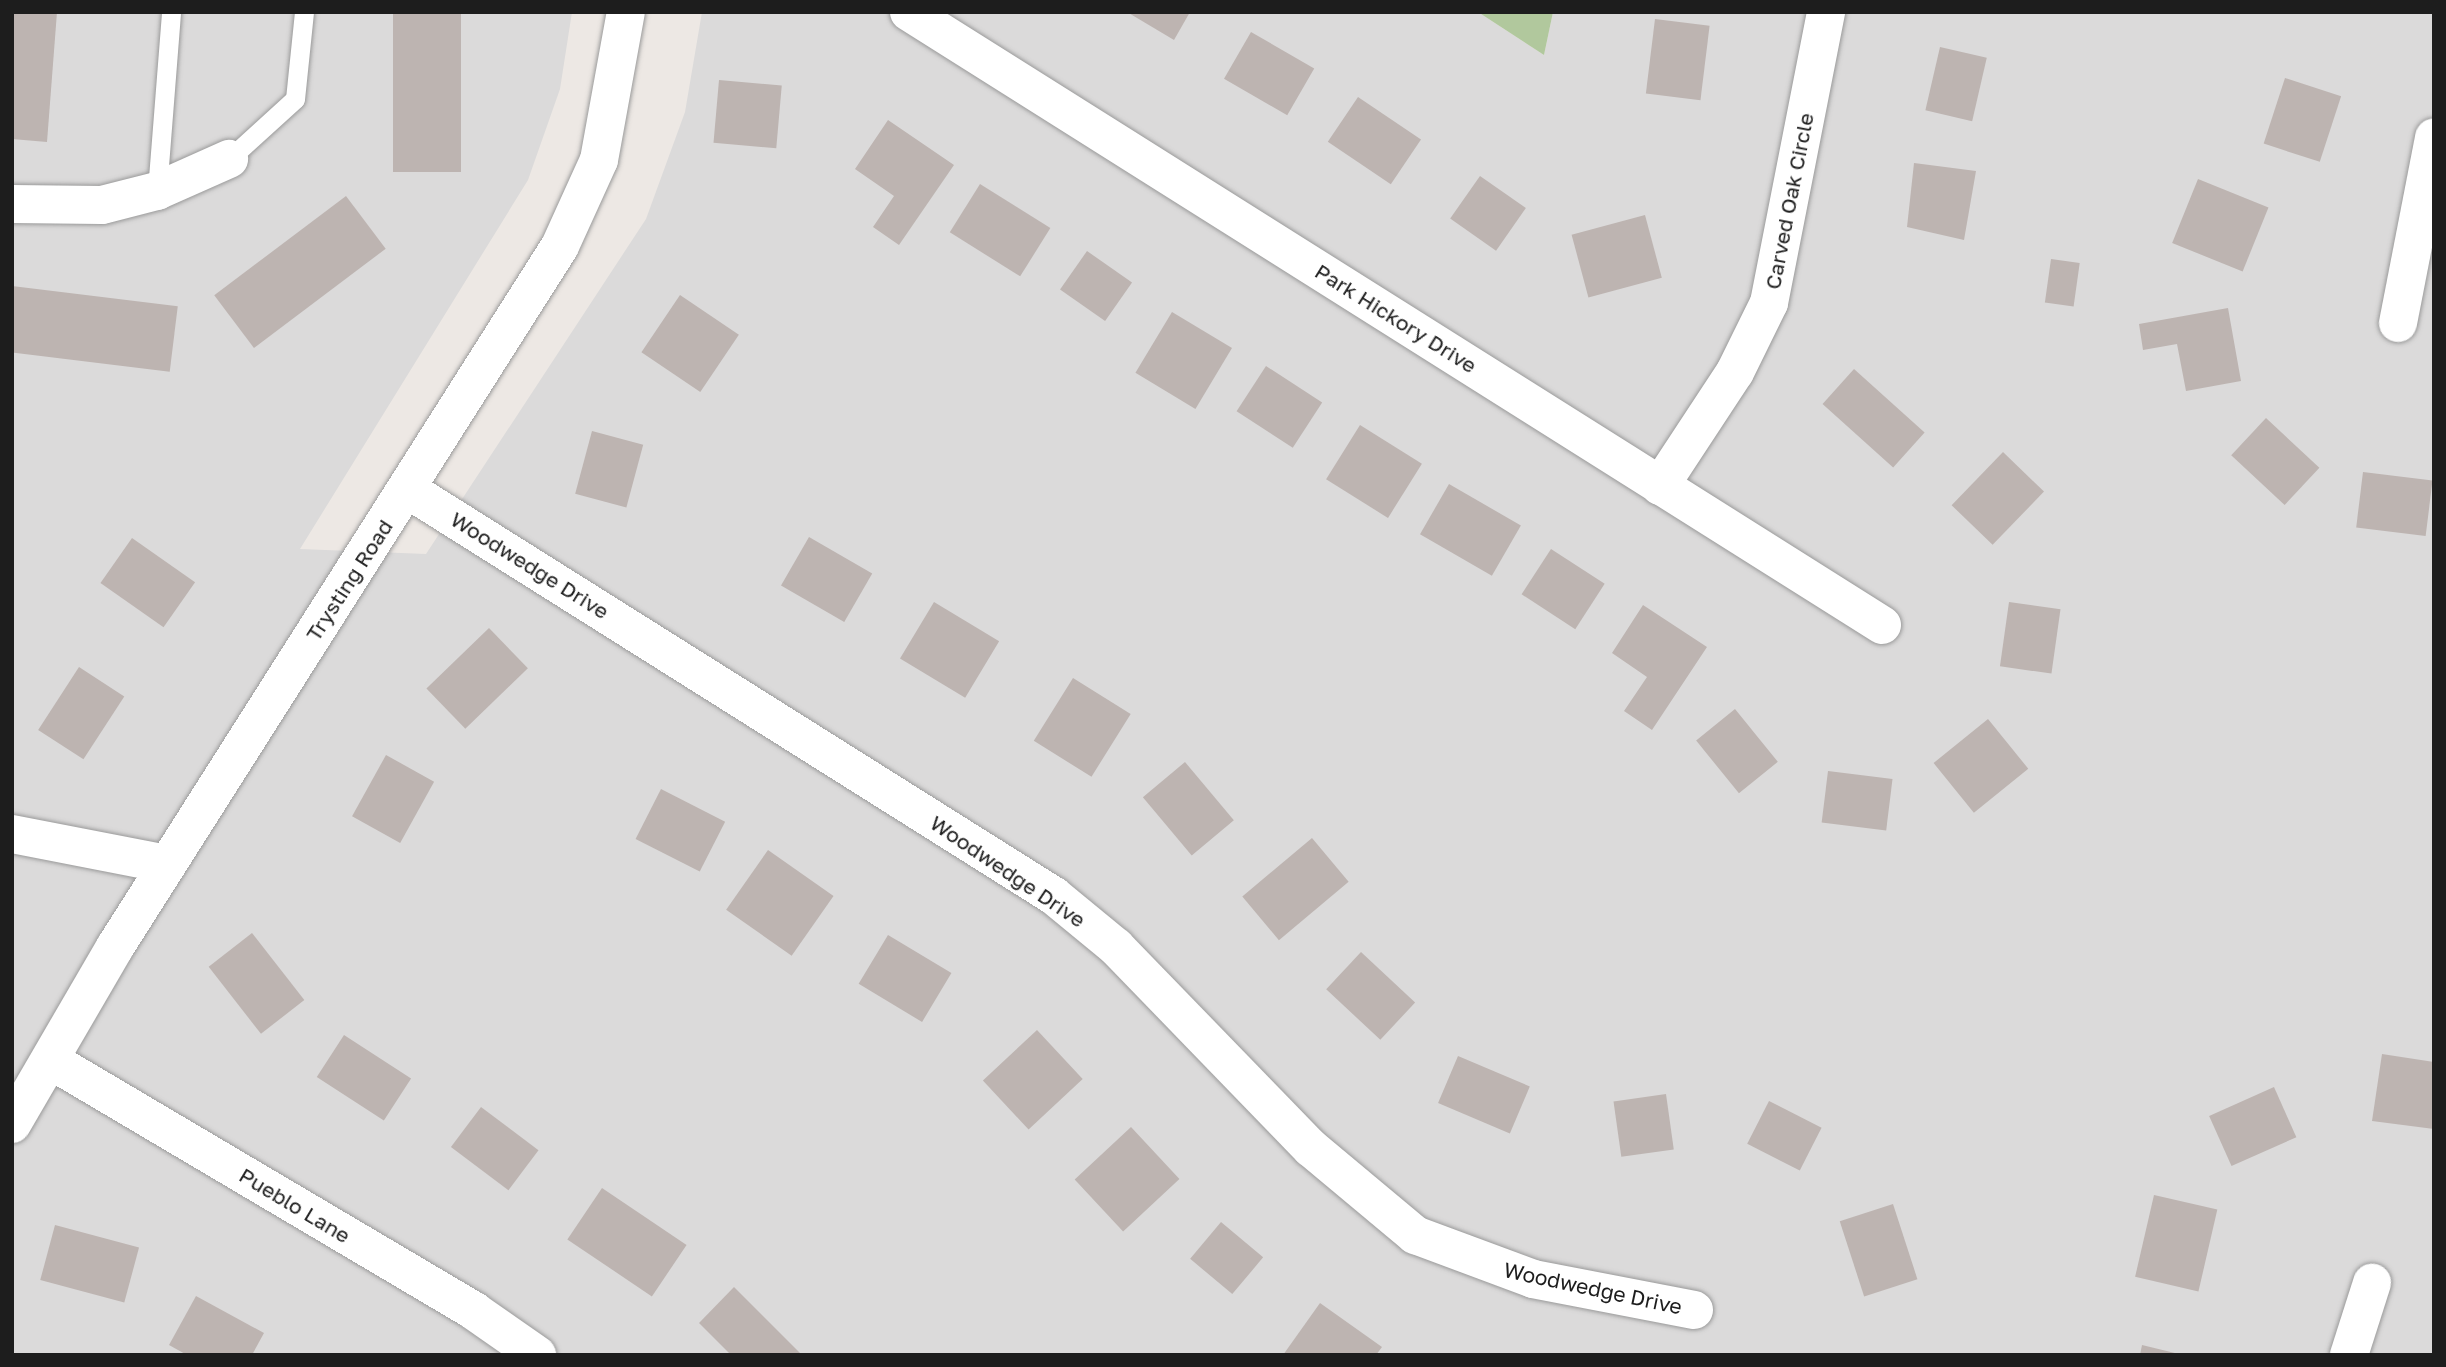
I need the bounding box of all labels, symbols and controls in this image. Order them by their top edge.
street label: Carved Oak Circle [1760,111,1818,291]
street label: Park Hickory Drive [1311,258,1481,378]
street label: Woodwedge Drive [446,506,614,624]
street label: Trysting Road [300,515,398,645]
street label: Woodwedge Drive [926,810,1090,932]
street label: Pueblo Lane [235,1162,355,1248]
street label: Woodwedge Drive [1502,1257,1684,1319]

